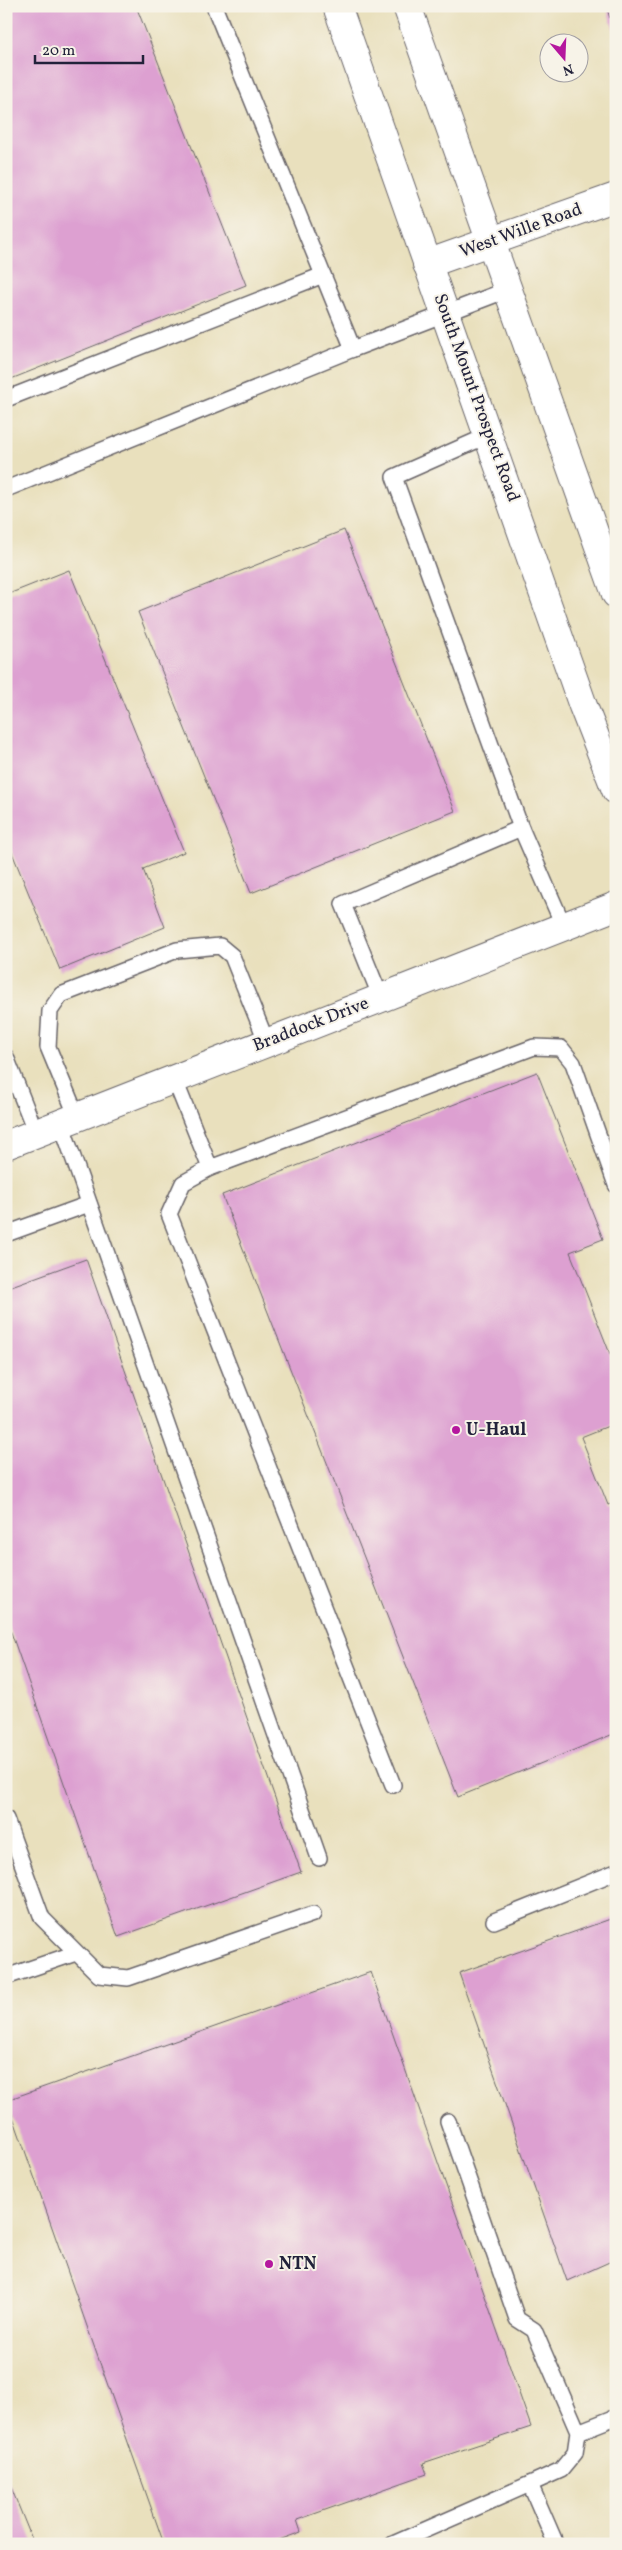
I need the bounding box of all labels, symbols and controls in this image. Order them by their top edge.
scale bar [35,32,142,64]
north arrow [540,32,590,82]
text: 20 m [42,41,75,62]
text: N [560,58,576,80]
street label: West Wille Road [456,197,586,265]
street label: South Mount Prospect Road [427,290,525,506]
street label: Braddock Drive [249,991,373,1059]
place label: U-Haul [466,1418,526,1443]
marker: U-Haul [450,1424,462,1436]
place label: NTN [279,2252,316,2277]
marker: NTN [263,2258,275,2270]

